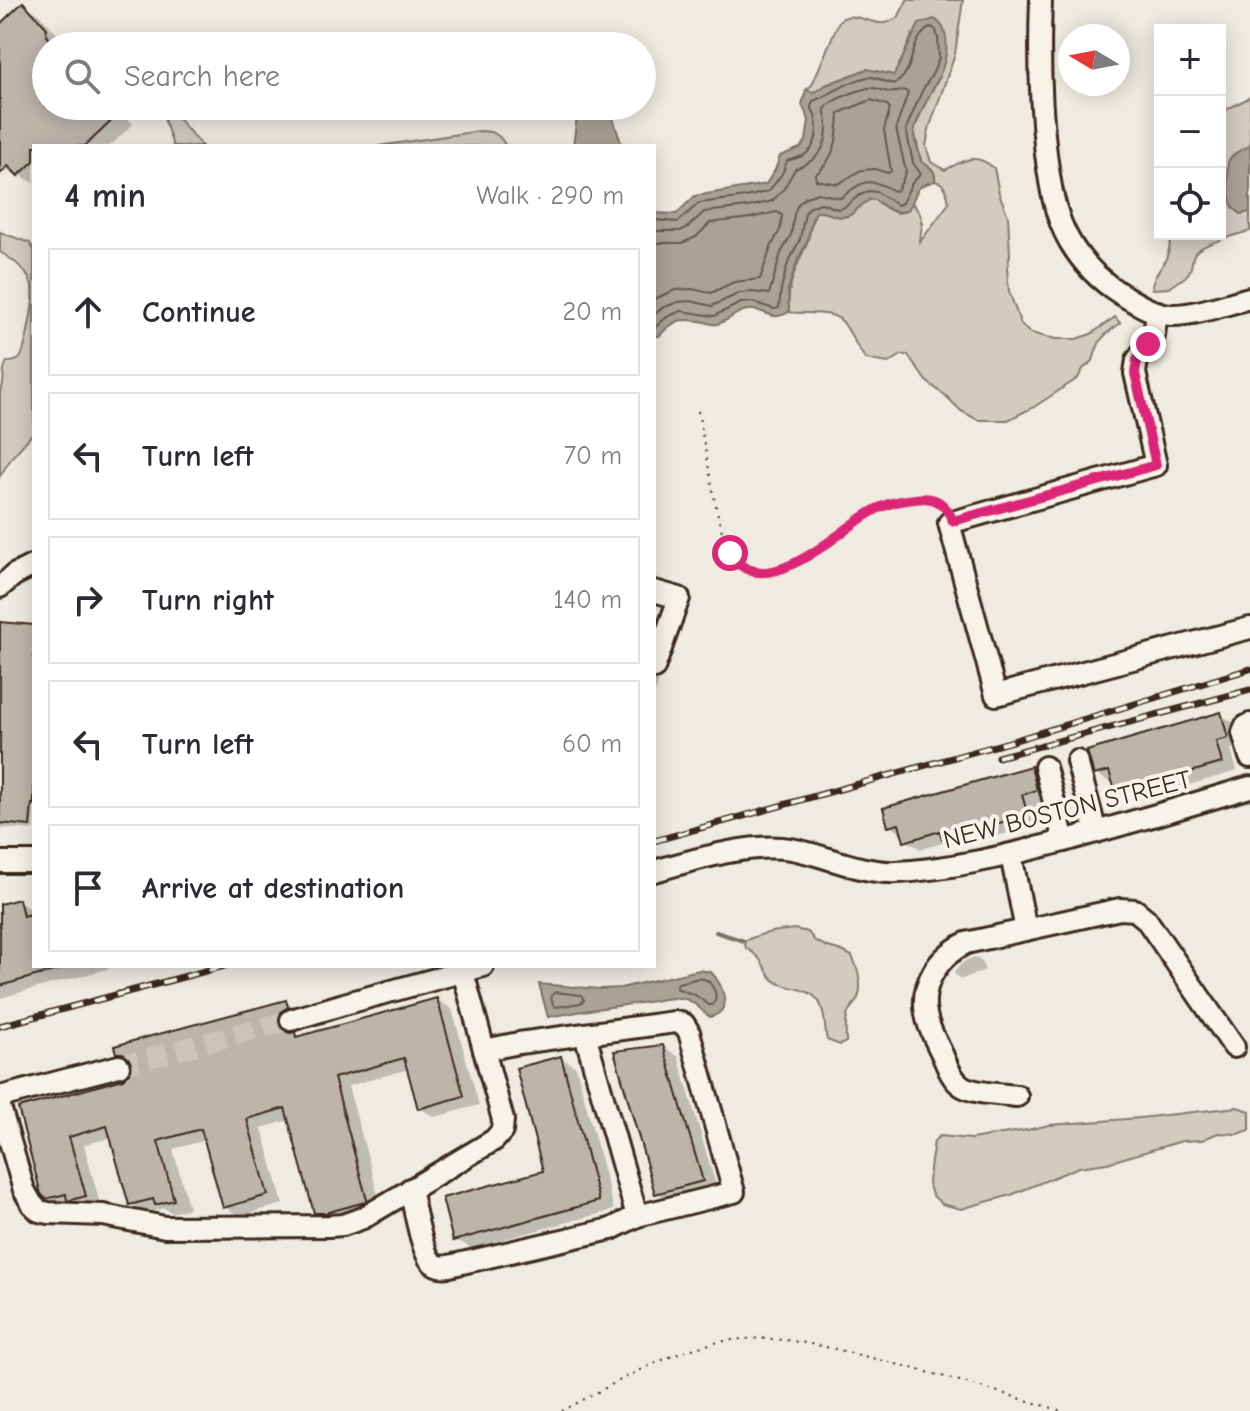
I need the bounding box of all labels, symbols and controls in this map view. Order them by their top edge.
north arrow [1058,24,1130,96]
map controls [1154,24,1226,240]
button: + [1154,24,1226,96]
search box [32,32,656,120]
icon: search [60,54,104,98]
text: Search here [124,59,280,94]
button: − [1154,96,1226,168]
button: locate [1154,168,1226,240]
text: 4 min [64,176,146,216]
text: Walk · 290 m [476,181,624,211]
icon: ahead [66,290,110,334]
text: Continue [142,295,256,330]
text: 20 m [562,297,622,327]
route end [1130,326,1166,362]
icon: left [66,434,110,478]
text: Turn left [142,439,254,474]
text: 70 m [564,441,622,471]
route start [712,535,748,571]
icon: right [66,578,110,622]
text: Turn right [142,583,274,618]
text: 140 m [553,585,622,615]
icon: left [66,722,110,766]
text: Turn left [142,727,254,762]
text: 60 m [562,729,622,759]
street label: NEW BOSTON STREET [940,765,1195,855]
icon: arrive [66,866,110,910]
text: Arrive at destination [142,871,404,906]

